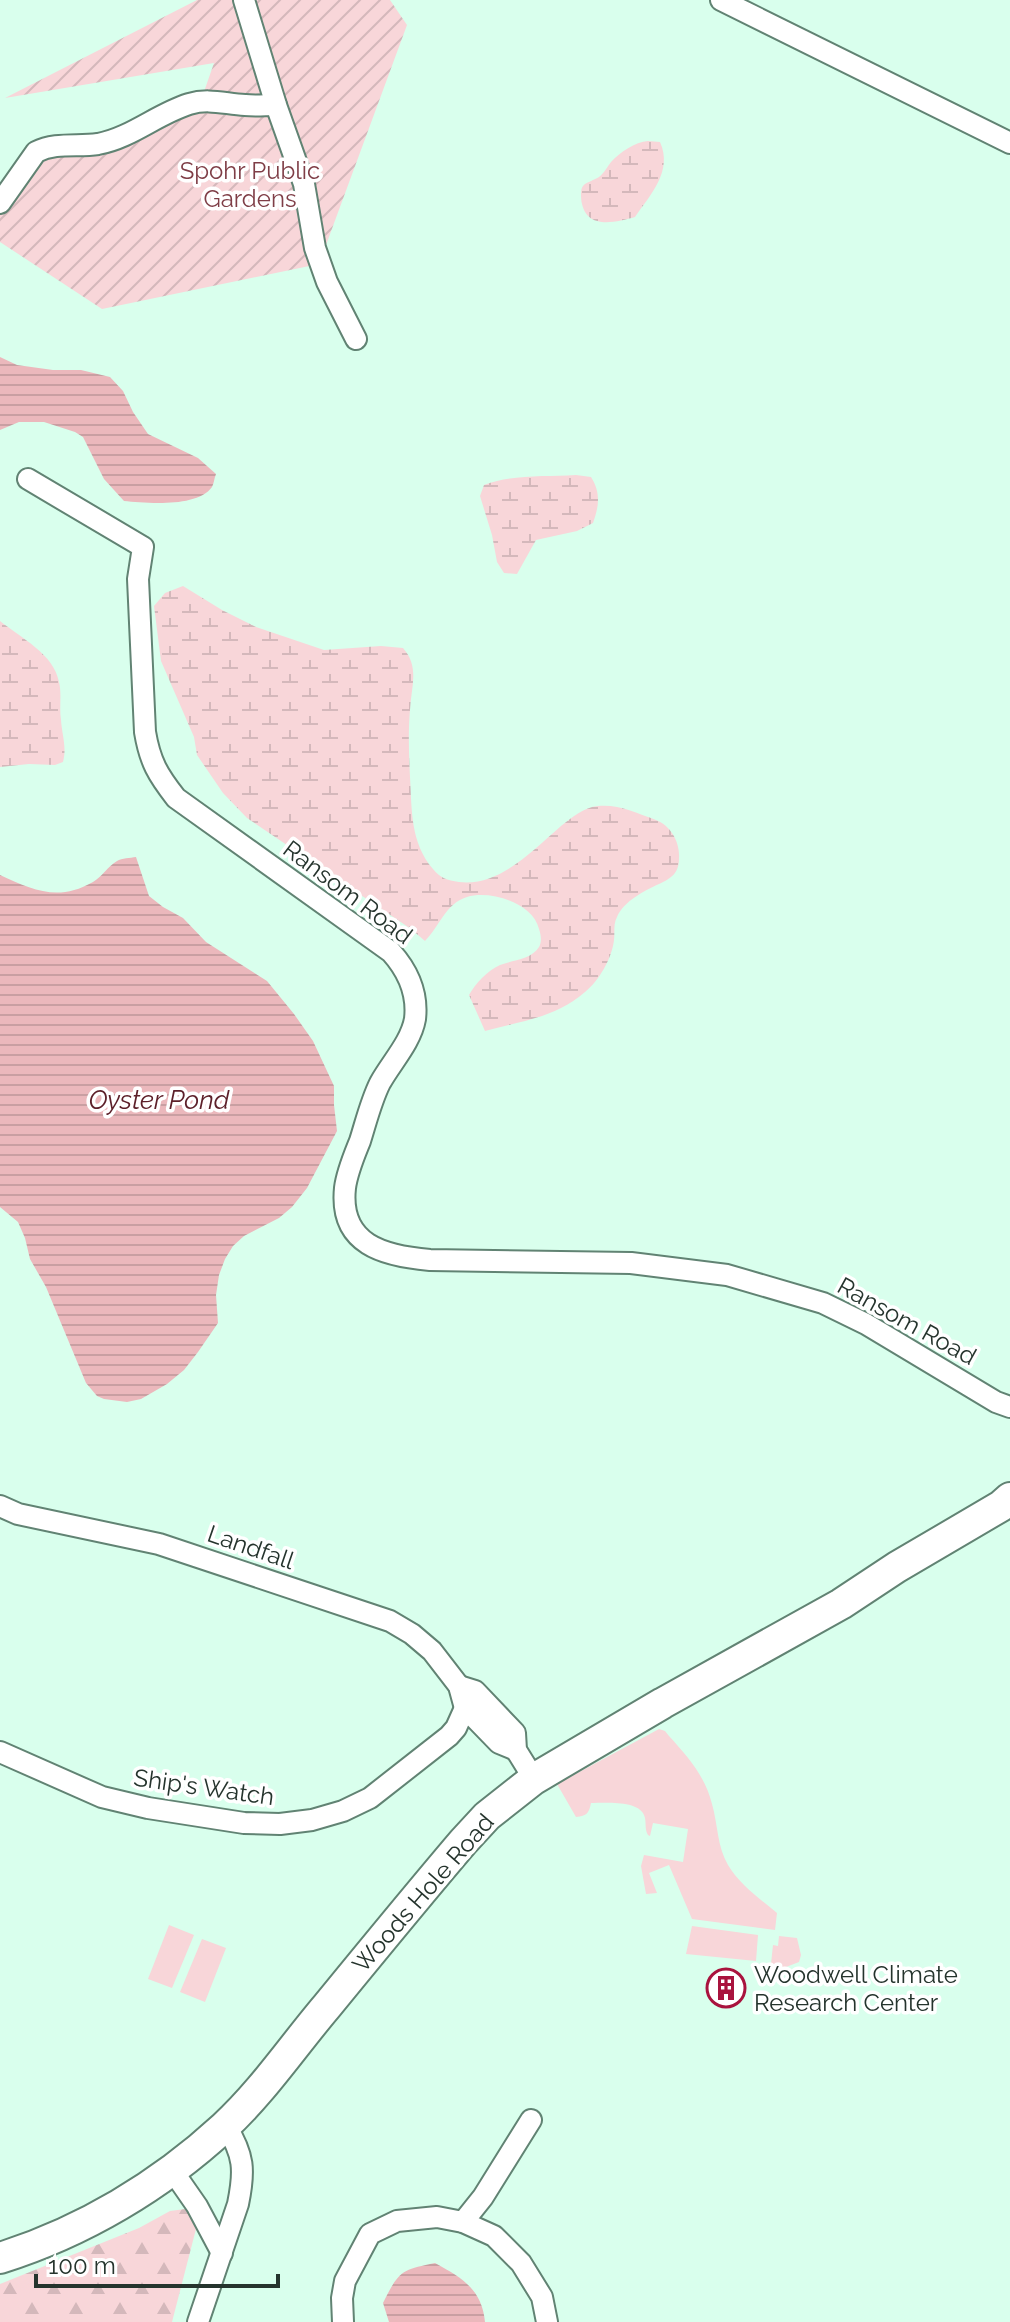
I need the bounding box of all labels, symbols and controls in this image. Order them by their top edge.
park label: Spohr Public Gardens [180,156,320,213]
street label: Ransom Road [278,834,418,950]
water label: Oyster Pond [89,1085,230,1115]
street label: Ransom Road [833,1271,981,1371]
street label: Landfall [204,1519,299,1576]
street label: Ship's Watch [132,1763,276,1811]
street label: Woods Hole Road [346,1808,500,1978]
place label: Woodwell Climate Research Center [754,1960,958,2017]
building icon: Woodwell Climate Research Center [705,1967,747,2009]
scale bar [36,2238,278,2288]
text: 100 m [48,2251,116,2280]

